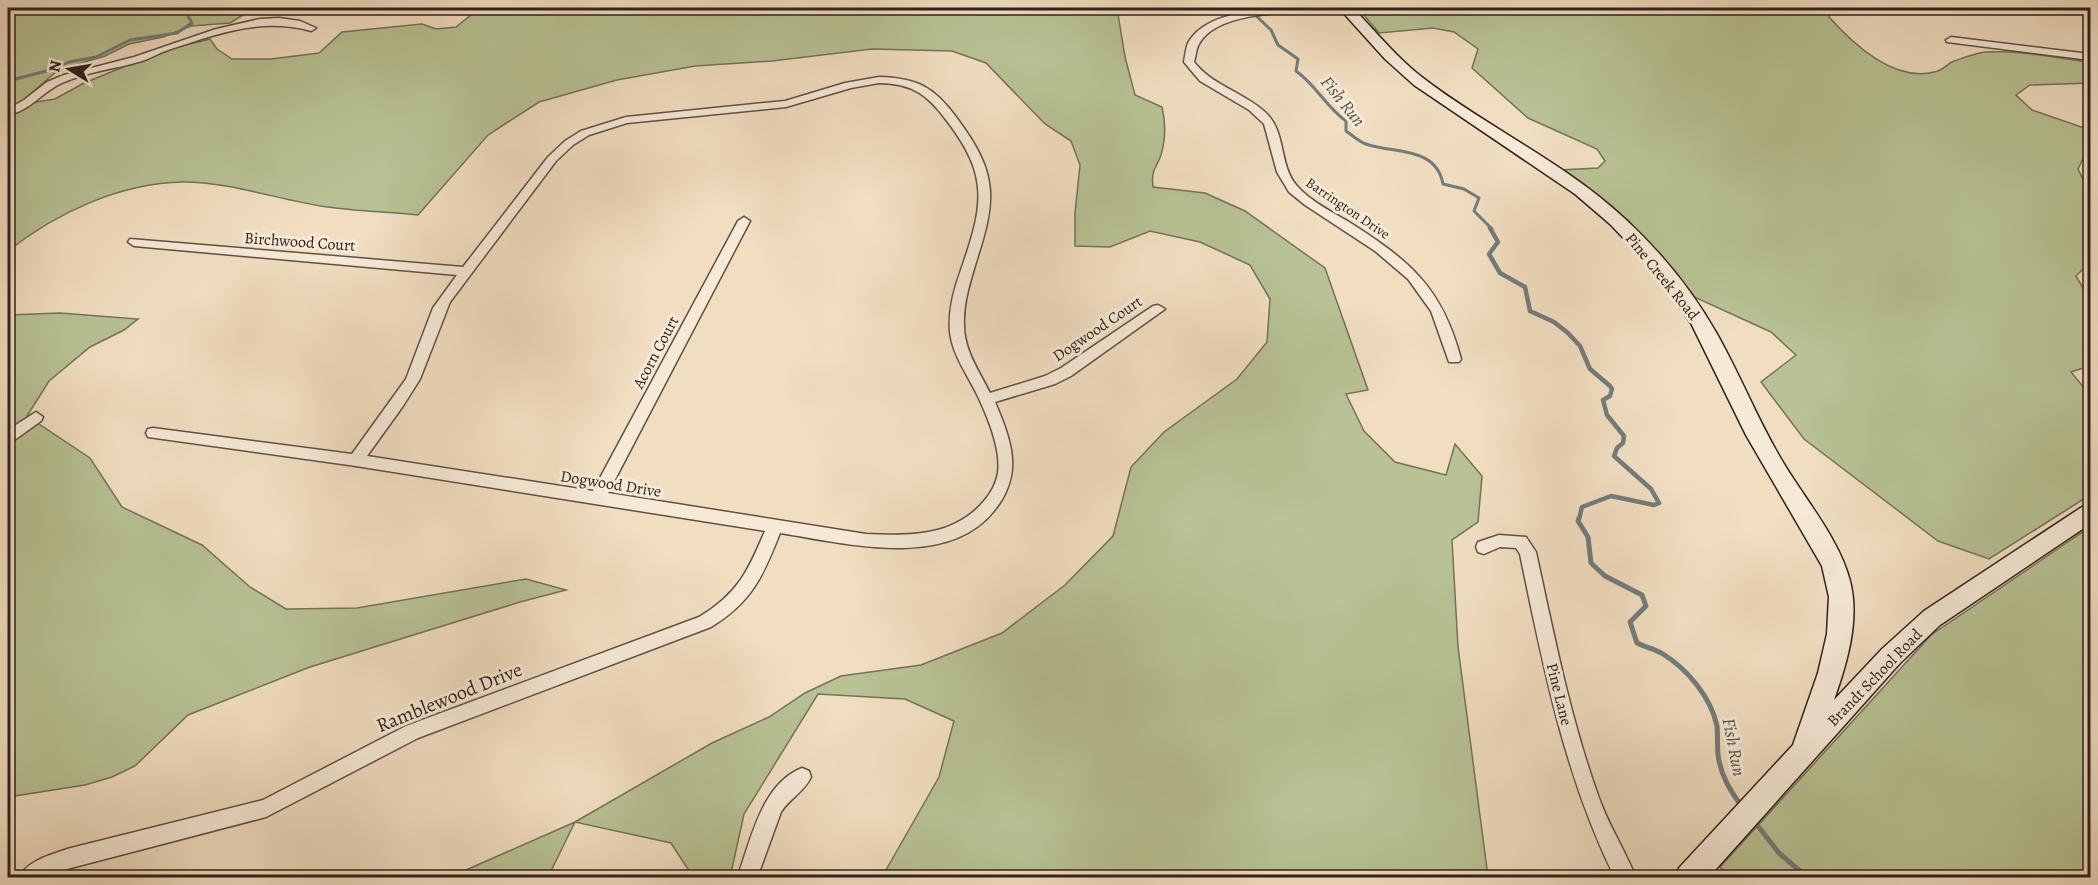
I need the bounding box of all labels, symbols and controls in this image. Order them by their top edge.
north arrow [39,39,99,99]
text: N [43,58,67,74]
water label: Fish Run [1315,71,1371,131]
street label: Barrington Drive [1302,173,1394,244]
street label: Birchwood Court [244,227,356,257]
street label: Pine Creek Road [1620,228,1705,325]
street label: Dogwood Court [1048,291,1147,367]
street label: Acorn Court [627,312,684,394]
street label: Dogwood Drive [559,465,663,503]
street label: Brandt School Road [1822,624,1928,732]
street label: Ramblewood Drive [372,656,526,739]
street label: Pine Lane [1541,661,1577,728]
water label: Fish Run [1717,716,1751,778]

